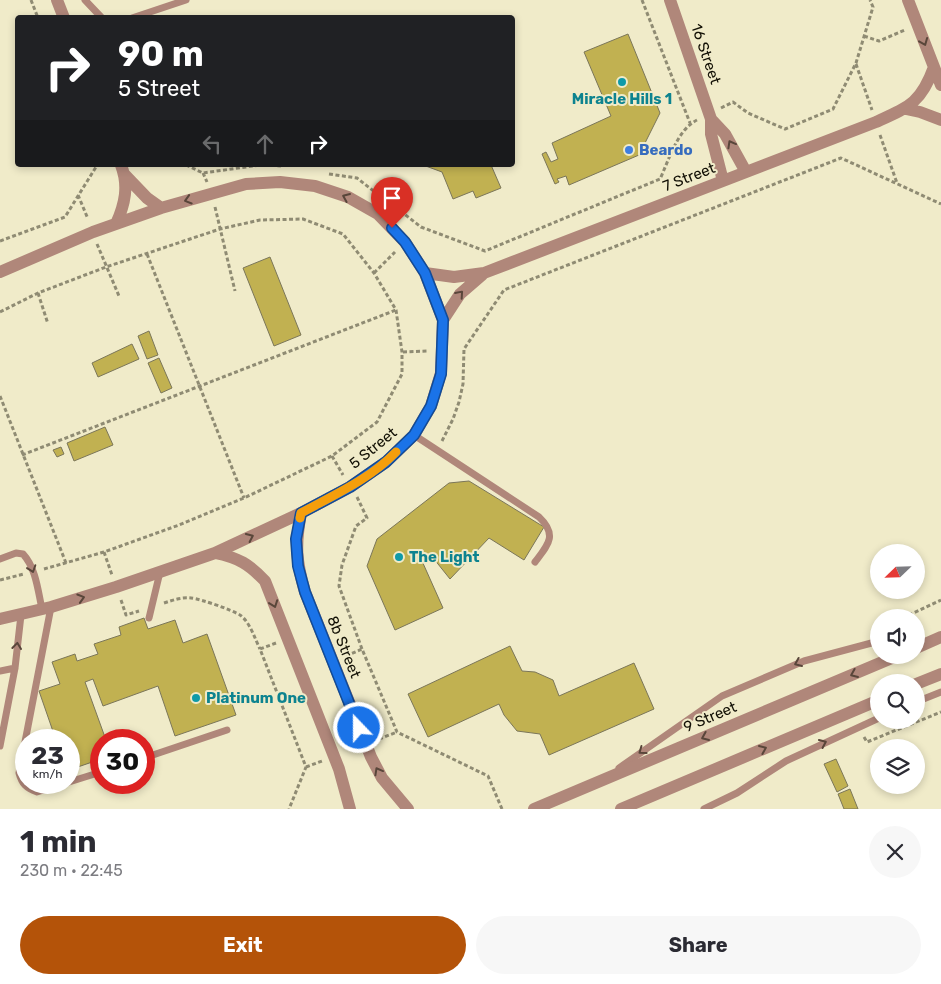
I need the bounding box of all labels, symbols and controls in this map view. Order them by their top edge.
street label: 16 Street [687,22,725,87]
text: 90 m [118,33,204,75]
icon: right [35,35,100,100]
one-way arrow [919,38,929,46]
text: 5 Street [118,75,200,102]
marker: Miracle Hills 1 [616,76,628,88]
place label: Miracle Hills 1 [572,90,672,108]
icon: left [198,130,226,158]
icon: ahead [251,130,279,158]
icon: right [304,130,332,158]
one-way arrow [727,140,737,149]
place label: Beardo [639,141,693,159]
marker: Beardo [623,144,635,156]
street label: 7 Street [660,159,718,195]
pin [371,177,413,228]
icon: arrive [378,184,406,212]
one-way arrow [342,193,351,204]
one-way arrow [185,194,193,204]
one-way arrow [455,291,464,300]
street label: 5 Street [346,423,401,473]
one-way arrow [245,532,254,543]
north arrow [870,544,925,599]
map controls [870,544,925,794]
place label: The Light [409,548,480,566]
marker: The Light [393,551,405,563]
one-way arrow [26,564,36,572]
one-way arrow [76,593,85,603]
one-way arrow [268,599,278,608]
button: sound [870,609,925,664]
street label: 8b Street [323,613,365,681]
one-way arrow [11,642,22,650]
one-way arrow [794,657,803,668]
one-way arrow [850,668,859,678]
button: search [870,674,925,729]
place label: Platinum One [206,689,306,707]
marker: Platinum One [190,692,202,704]
street label: 9 Street [681,698,739,736]
position arrow [332,701,384,753]
speed limit sign: 30 [90,729,155,794]
one-way arrow [701,731,710,742]
one-way arrow [818,739,827,750]
button: layers [870,739,925,794]
text: 23 [31,741,64,770]
one-way arrow [758,745,767,756]
one-way arrow [639,746,648,754]
text: km/h [33,767,62,781]
one-way arrow [374,767,384,776]
text: 1 min [20,824,97,860]
button: close [869,826,921,878]
text: 230 m · 22:45 [20,861,123,880]
button: Exit [20,916,466,974]
button: Share [476,916,921,974]

